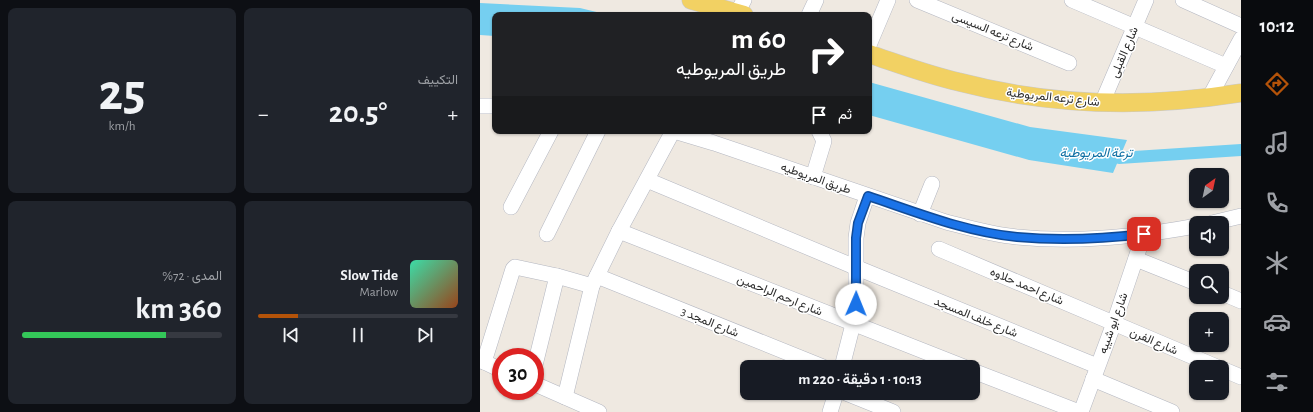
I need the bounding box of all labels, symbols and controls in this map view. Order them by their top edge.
street label: شارع ترعه السيسى [949,9,1035,56]
text: 10:12 [1260,18,1294,36]
street label: شارع القبلى [1108,25,1143,80]
text: 60 m [731,26,786,54]
icon: right [800,28,852,80]
text: طريق المريوطيه [676,61,786,79]
text: 25 [99,67,145,119]
icon: directions [1263,70,1291,98]
text: التكييف [418,74,458,87]
street label: شارع ترعه المريوطية [1005,86,1100,111]
text: 20.5° [329,98,387,128]
text: − [258,103,269,125]
text: + [447,103,458,125]
icon: arrive [808,104,830,126]
text: ثم [838,107,852,122]
text: km/h [109,120,135,133]
icon: music [1263,129,1291,157]
water label: ترعة المريوطية [1059,147,1135,161]
street label: طريق المريوطيه [779,160,853,198]
north arrow [1189,168,1229,208]
map controls [1189,168,1229,400]
icon: phone [1263,189,1291,217]
button: sound [1189,216,1229,256]
pin [1127,217,1161,251]
icon: arrive [1133,223,1155,245]
icon: climate [1263,249,1291,277]
button: search [1189,264,1229,304]
street label: شارع احمد حلاوه [987,265,1065,310]
text: Slow Tide [340,268,398,283]
text: المدى · 72% [162,270,222,283]
street label: شارع ارحم الراحمين [734,272,824,320]
position arrow [835,283,877,325]
text: Marlow [360,286,398,299]
street label: شارع ابو شيبه [1096,291,1132,356]
text: 360 km [135,294,222,324]
street label: شارع خلف المسجد [931,295,1019,342]
street label: شارع المجد 3 [678,305,740,342]
icon: car [1263,308,1291,336]
button: + [1189,312,1229,352]
icon: previous [280,324,302,346]
icon: pause [347,324,369,346]
icon: next [414,324,436,346]
street label: شارع الفرن [1127,326,1180,359]
speed limit sign: 30 [492,348,544,400]
button: − [1189,360,1229,400]
icon: filters [1263,368,1291,396]
text: 10:13 · 1 دقيقة · 220 m [798,372,922,387]

